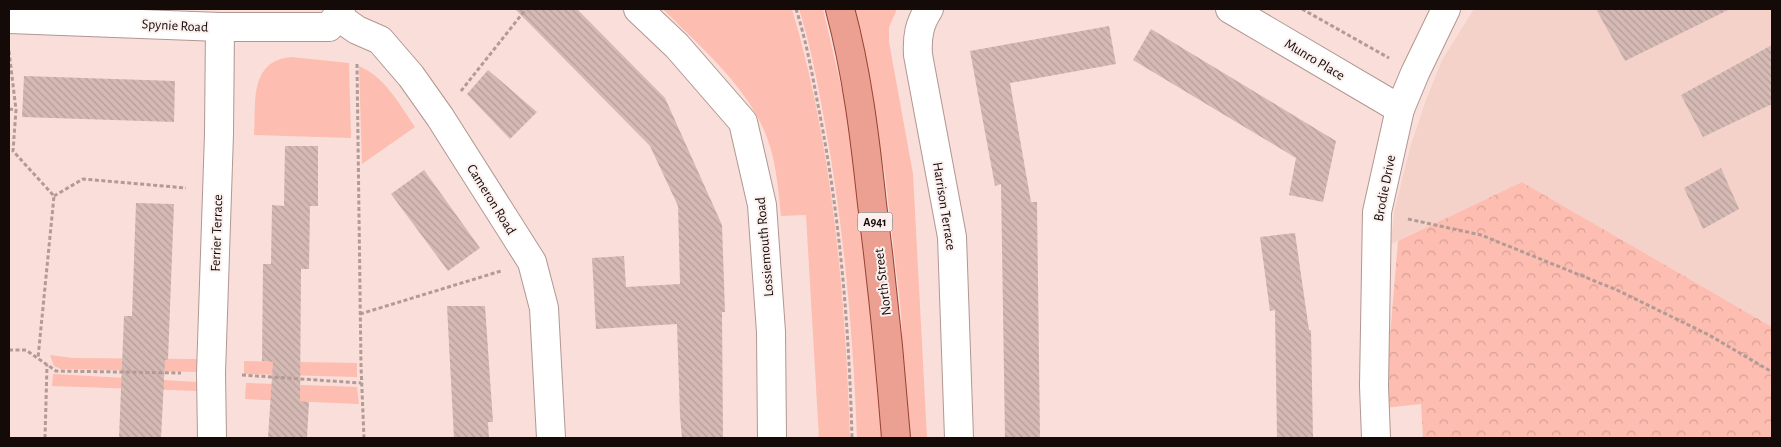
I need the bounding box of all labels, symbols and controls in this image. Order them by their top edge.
street label: Spynie Road [141,17,209,35]
street label: Munro Place [1282,36,1347,83]
street label: Brodie Drive [1372,154,1398,223]
street label: Harrison Terrace [930,161,958,251]
street label: Cameron Road [464,162,518,237]
street label: Ferrier Terrace [209,194,225,272]
street label: Lossiemouth Road [754,197,776,297]
road number: A941 [858,212,892,232]
street label: North Street [872,247,894,316]

